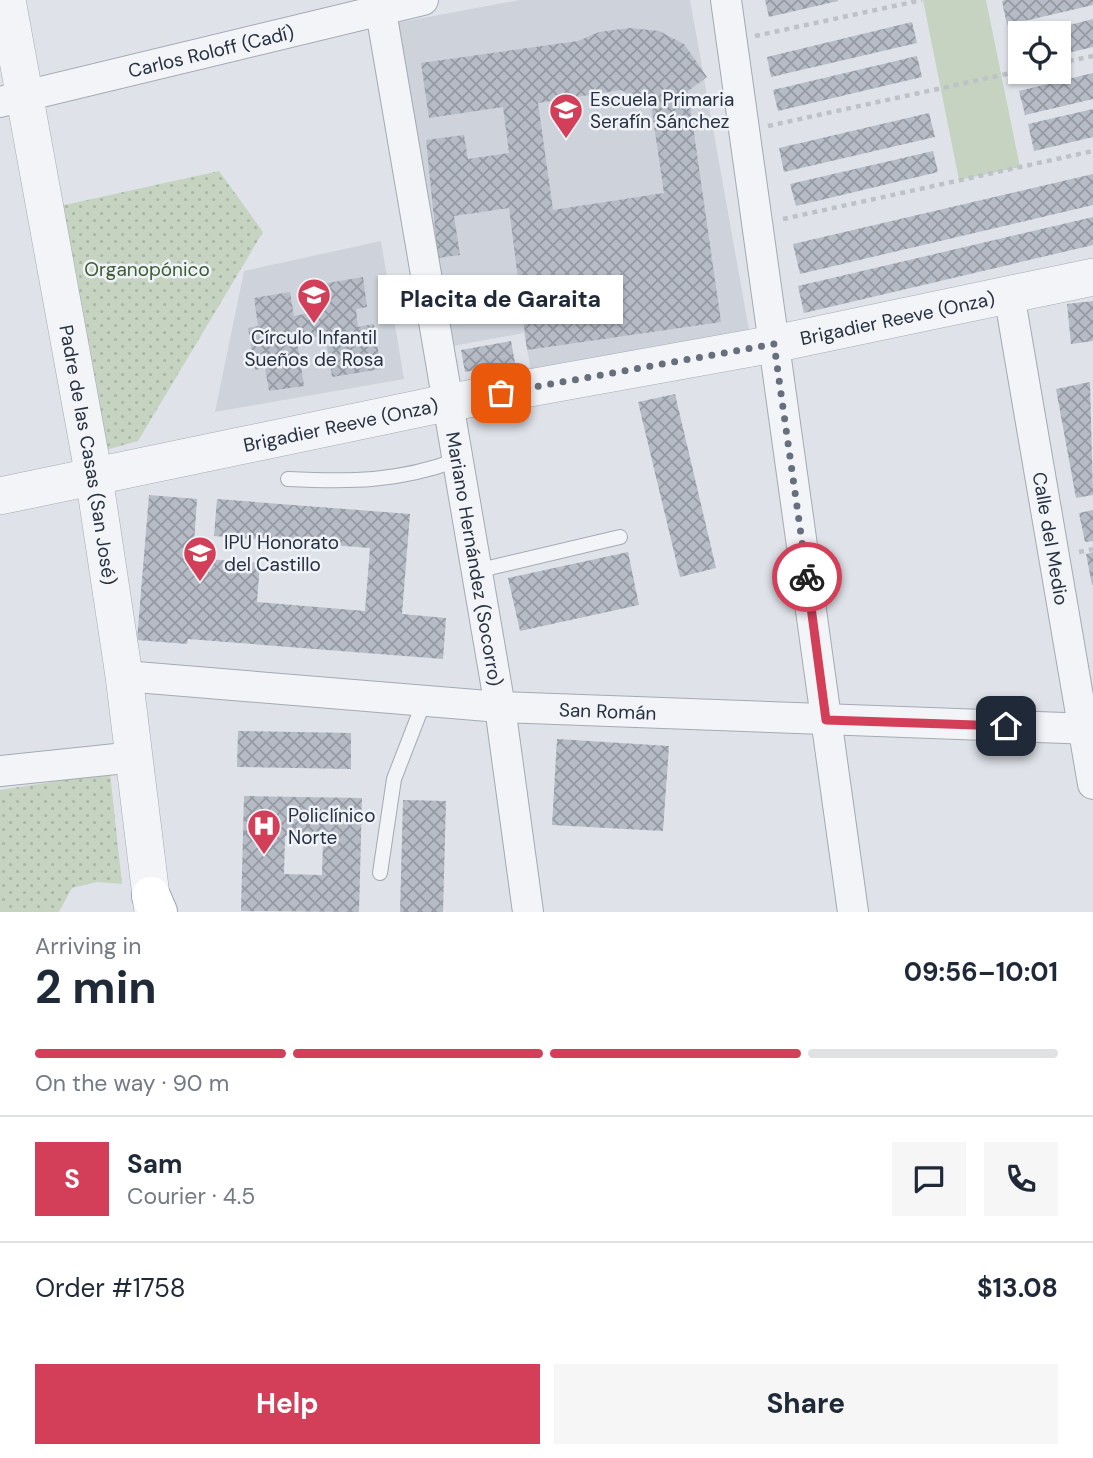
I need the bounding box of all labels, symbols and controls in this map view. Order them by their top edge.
street label: Carlos Roloff (Cadí) [126,20,297,84]
map controls [1008,21,1071,84]
button: locate [1008,21,1071,84]
place label: Escuela Primaria Serafín Sánchez [590,87,734,134]
school or university icon: Escuela Primaria Serafín Sánchez [547,91,585,140]
park label: Organopónico [84,257,210,282]
callout: Placita de Garaita [378,274,624,323]
school or university icon: Círculo Infantil Sueños de Rosa [295,276,333,325]
text: Placita de Garaita [400,284,601,314]
street label: Brigadier Reeve (Onza) [798,286,997,351]
street label: Padre de las Casas (San José) [53,323,122,587]
place label: Círculo Infantil Sueños de Rosa [244,325,384,372]
pin [471,363,531,423]
icon: bag [482,374,520,412]
street label: Brigadier Reeve (Onza) [241,393,440,458]
street label: Mariano Hernández (Socorro) [440,430,508,688]
street label: Calle del Medio [1027,470,1074,607]
place label: IPU Honorato del Castillo [224,530,339,577]
school or university icon: IPU Honorato del Castillo [181,534,219,583]
courier [772,542,842,612]
icon: bike [788,558,826,596]
pin [976,696,1036,756]
street label: San Román [558,697,657,726]
icon: home [987,707,1025,745]
place label: Policlínico Norte [288,803,375,850]
hospital icon: Policlínico Norte [245,807,283,856]
text: Arriving in [35,931,141,961]
text: 09:56–10:01 [904,955,1058,989]
text: 2 min [35,957,157,1017]
text: On the way · 90 m [35,1068,229,1098]
button: chat [892,1142,966,1216]
button: phone [984,1142,1058,1216]
text: Sam [127,1147,182,1181]
text: S [64,1162,80,1196]
text: Courier · 4.5 [127,1181,255,1211]
text: Order #1758 [35,1271,186,1305]
text: $13.08 [977,1271,1058,1305]
button: Help [35,1364,540,1444]
button: Share [554,1364,1058,1444]

